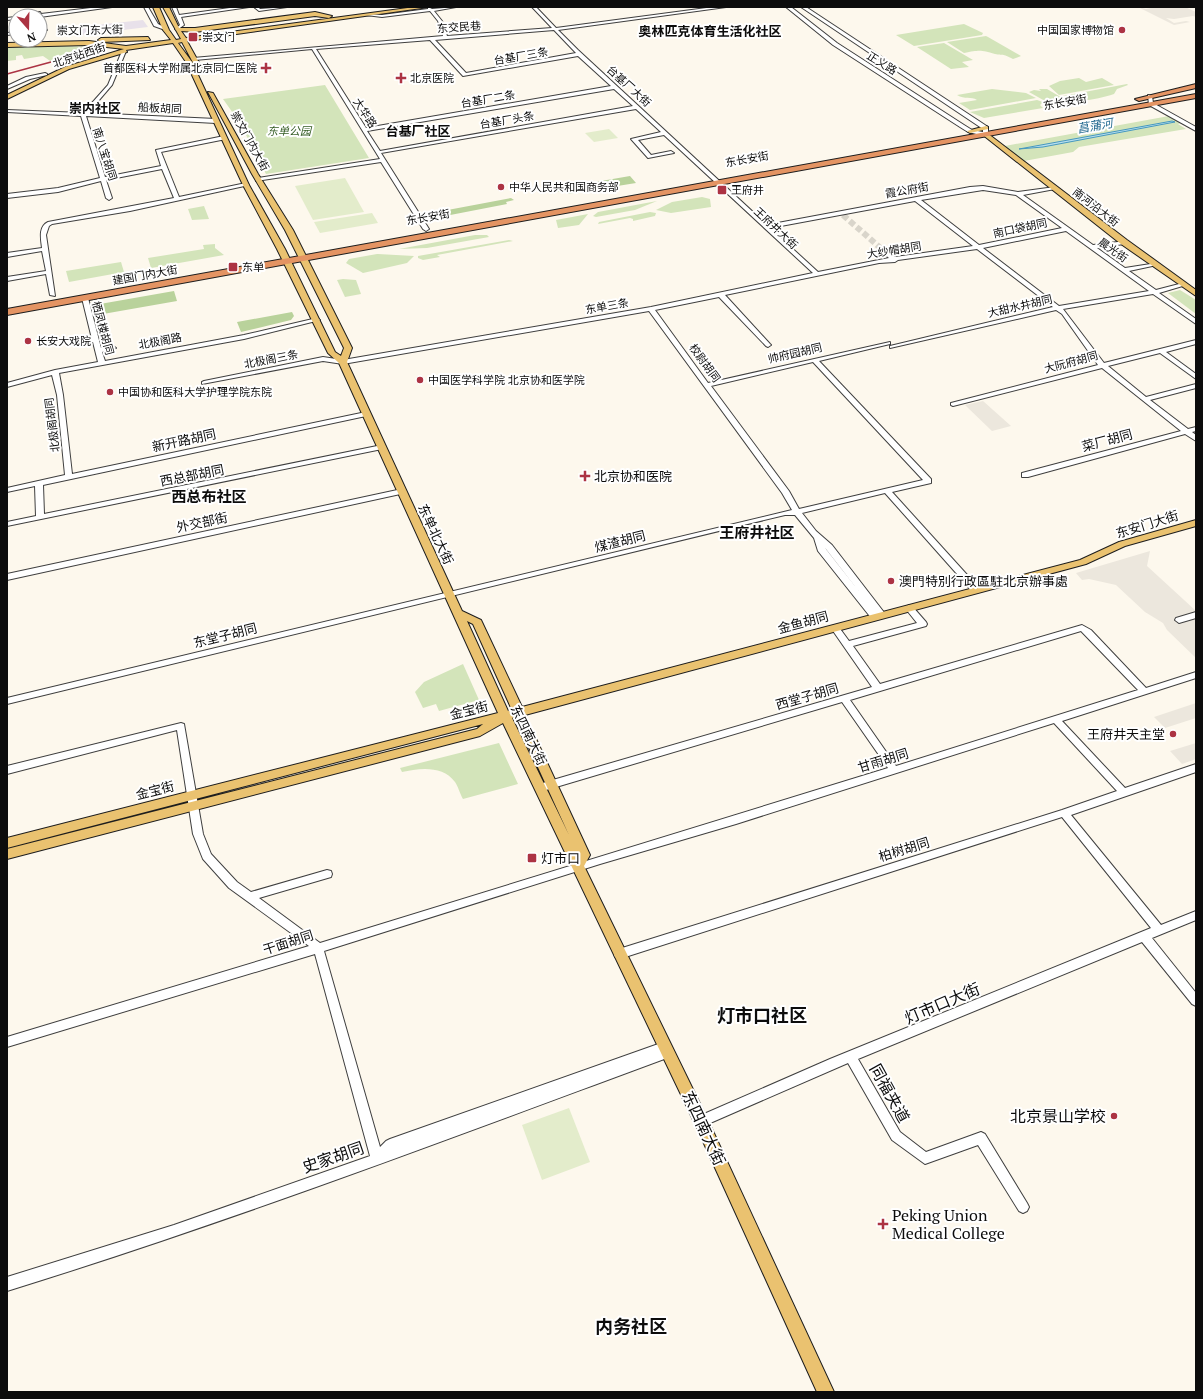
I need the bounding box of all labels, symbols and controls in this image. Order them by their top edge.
north arrow [8,8,48,48]
street label: 东交民巷 [437,18,481,36]
street label: 崇文门东大街 [57,22,123,38]
district label: 奥林匹克体育生活化社区 [638,22,782,40]
place label: 中国国家博物馆 [1037,23,1114,37]
marker: 中国国家博物馆 [1117,25,1127,35]
text: N [24,29,38,46]
place label: 崇文门 [202,30,235,44]
marker: 崇文门 [187,31,199,43]
street label: 北京站西街 [51,39,107,71]
street label: 台基厂三条 [493,44,549,68]
street label: 正义路 [864,48,900,78]
place label: 首都医科大学附属北京同仁医院 [103,61,257,75]
marker: 首都医科大学附属北京同仁医院 [260,62,272,74]
street label: 台基厂大街 [604,62,654,110]
place label: 北京医院 [410,71,454,85]
marker: 北京医院 [395,72,407,84]
street label: 台基厂二条 [460,87,516,111]
street label: 东长安街 [1042,91,1088,113]
street label: 大华路 [350,95,380,131]
district label: 崇内社区 [69,99,121,117]
street label: 船板胡同 [138,100,182,116]
street label: 台基厂头条 [479,108,535,132]
street label: 崇文门内大街 [228,109,272,173]
water label: 菖蒲河 [1076,115,1116,136]
district label: 台基厂社区 [385,122,451,140]
park label: 东单公园 [267,124,313,138]
street label: 南八宝胡同 [90,126,120,182]
street label: 东长安街 [724,148,770,170]
street label: 霞公府街 [884,179,930,201]
place label: 中华人民共和国商务部 [509,180,619,194]
marker: 中华人民共和国商务部 [496,182,506,192]
place label: 王府井 [731,183,764,197]
marker: 王府井 [716,184,728,196]
street label: 南河沿大街 [1070,185,1122,229]
street label: 王府井大街 [751,204,801,252]
street label: 东长安街 [405,206,451,228]
street label: 南口袋胡同 [992,215,1048,241]
street label: 晨光街 [1095,235,1131,265]
street label: 大纱帽胡同 [866,239,922,261]
place label: 东单 [242,260,264,274]
marker: 东单 [227,261,239,273]
street label: 建国门内大街 [111,262,179,288]
street label: 大甜水井胡同 [986,292,1054,320]
street label: 东单三条 [584,295,630,317]
street label: 栖凤楼胡同 [89,300,117,356]
street label: 北极阁路 [137,330,183,352]
place label: 长安大戏院 [36,334,91,348]
marker: 长安大戏院 [23,336,33,346]
street label: 帅府园胡同 [767,340,823,366]
street label: 校尉胡同 [686,341,724,385]
street label: 北极阁三条 [243,347,299,371]
street label: 大阮府胡同 [1043,348,1099,376]
place label: 中国医学科学院 北京协和医学院 [428,373,585,387]
marker: 中国医学科学院 北京协和医学院 [415,375,425,385]
place label: 中国协和医科大学护理学院东院 [118,385,272,399]
marker: 中国协和医科大学护理学院东院 [105,387,115,397]
street label: 北极阁胡同 [42,397,62,453]
street label: 新开路胡同 [150,424,218,456]
street label: 菜厂胡同 [1080,425,1134,455]
street label: 西总部胡同 [158,460,226,490]
place label: 北京协和医院 [594,467,672,485]
marker: 北京协和医院 [579,470,591,482]
district label: 西总布社区 [171,486,247,506]
street label: 东单北大街 [414,501,458,567]
street label: 东安门大街 [1113,506,1181,542]
street label: 外交部街 [175,508,229,536]
district label: 王府井社区 [719,522,795,542]
street label: 煤渣胡同 [593,526,647,556]
place label: 澳門特別行政區駐北京辦事處 [899,572,1068,590]
marker: 澳門特別行政區駐北京辦事處 [886,576,896,586]
street label: 金鱼胡同 [776,607,830,637]
street label: 东堂子胡同 [191,618,259,652]
street label: 西堂子胡同 [773,678,841,714]
street label: 金宝街 [448,697,490,723]
street label: 东四南大街 [507,702,551,768]
place label: 王府井天主堂 [1087,725,1165,743]
marker: 王府井天主堂 [1168,729,1178,739]
street label: 甘雨胡同 [855,744,911,776]
street label: 金宝街 [134,777,176,803]
street label: 柏树胡同 [876,833,932,865]
place label: 灯市口 [541,849,580,867]
marker: 灯市口 [526,852,538,864]
street label: 干面胡同 [260,925,316,959]
street label: 灯市口大街 [901,977,983,1029]
district label: 灯市口社区 [717,1003,807,1027]
street label: 同福夹道 [865,1060,915,1126]
street label: 东四南大街 [677,1087,731,1169]
place label: 北京景山学校 [1010,1105,1106,1127]
marker: 北京景山学校 [1109,1111,1119,1121]
street label: 史家胡同 [299,1136,367,1178]
place label: Peking Union Medical College [892,1204,1005,1244]
marker: Peking Union Medical College [877,1218,889,1230]
district label: 内务社区 [595,1314,667,1338]

